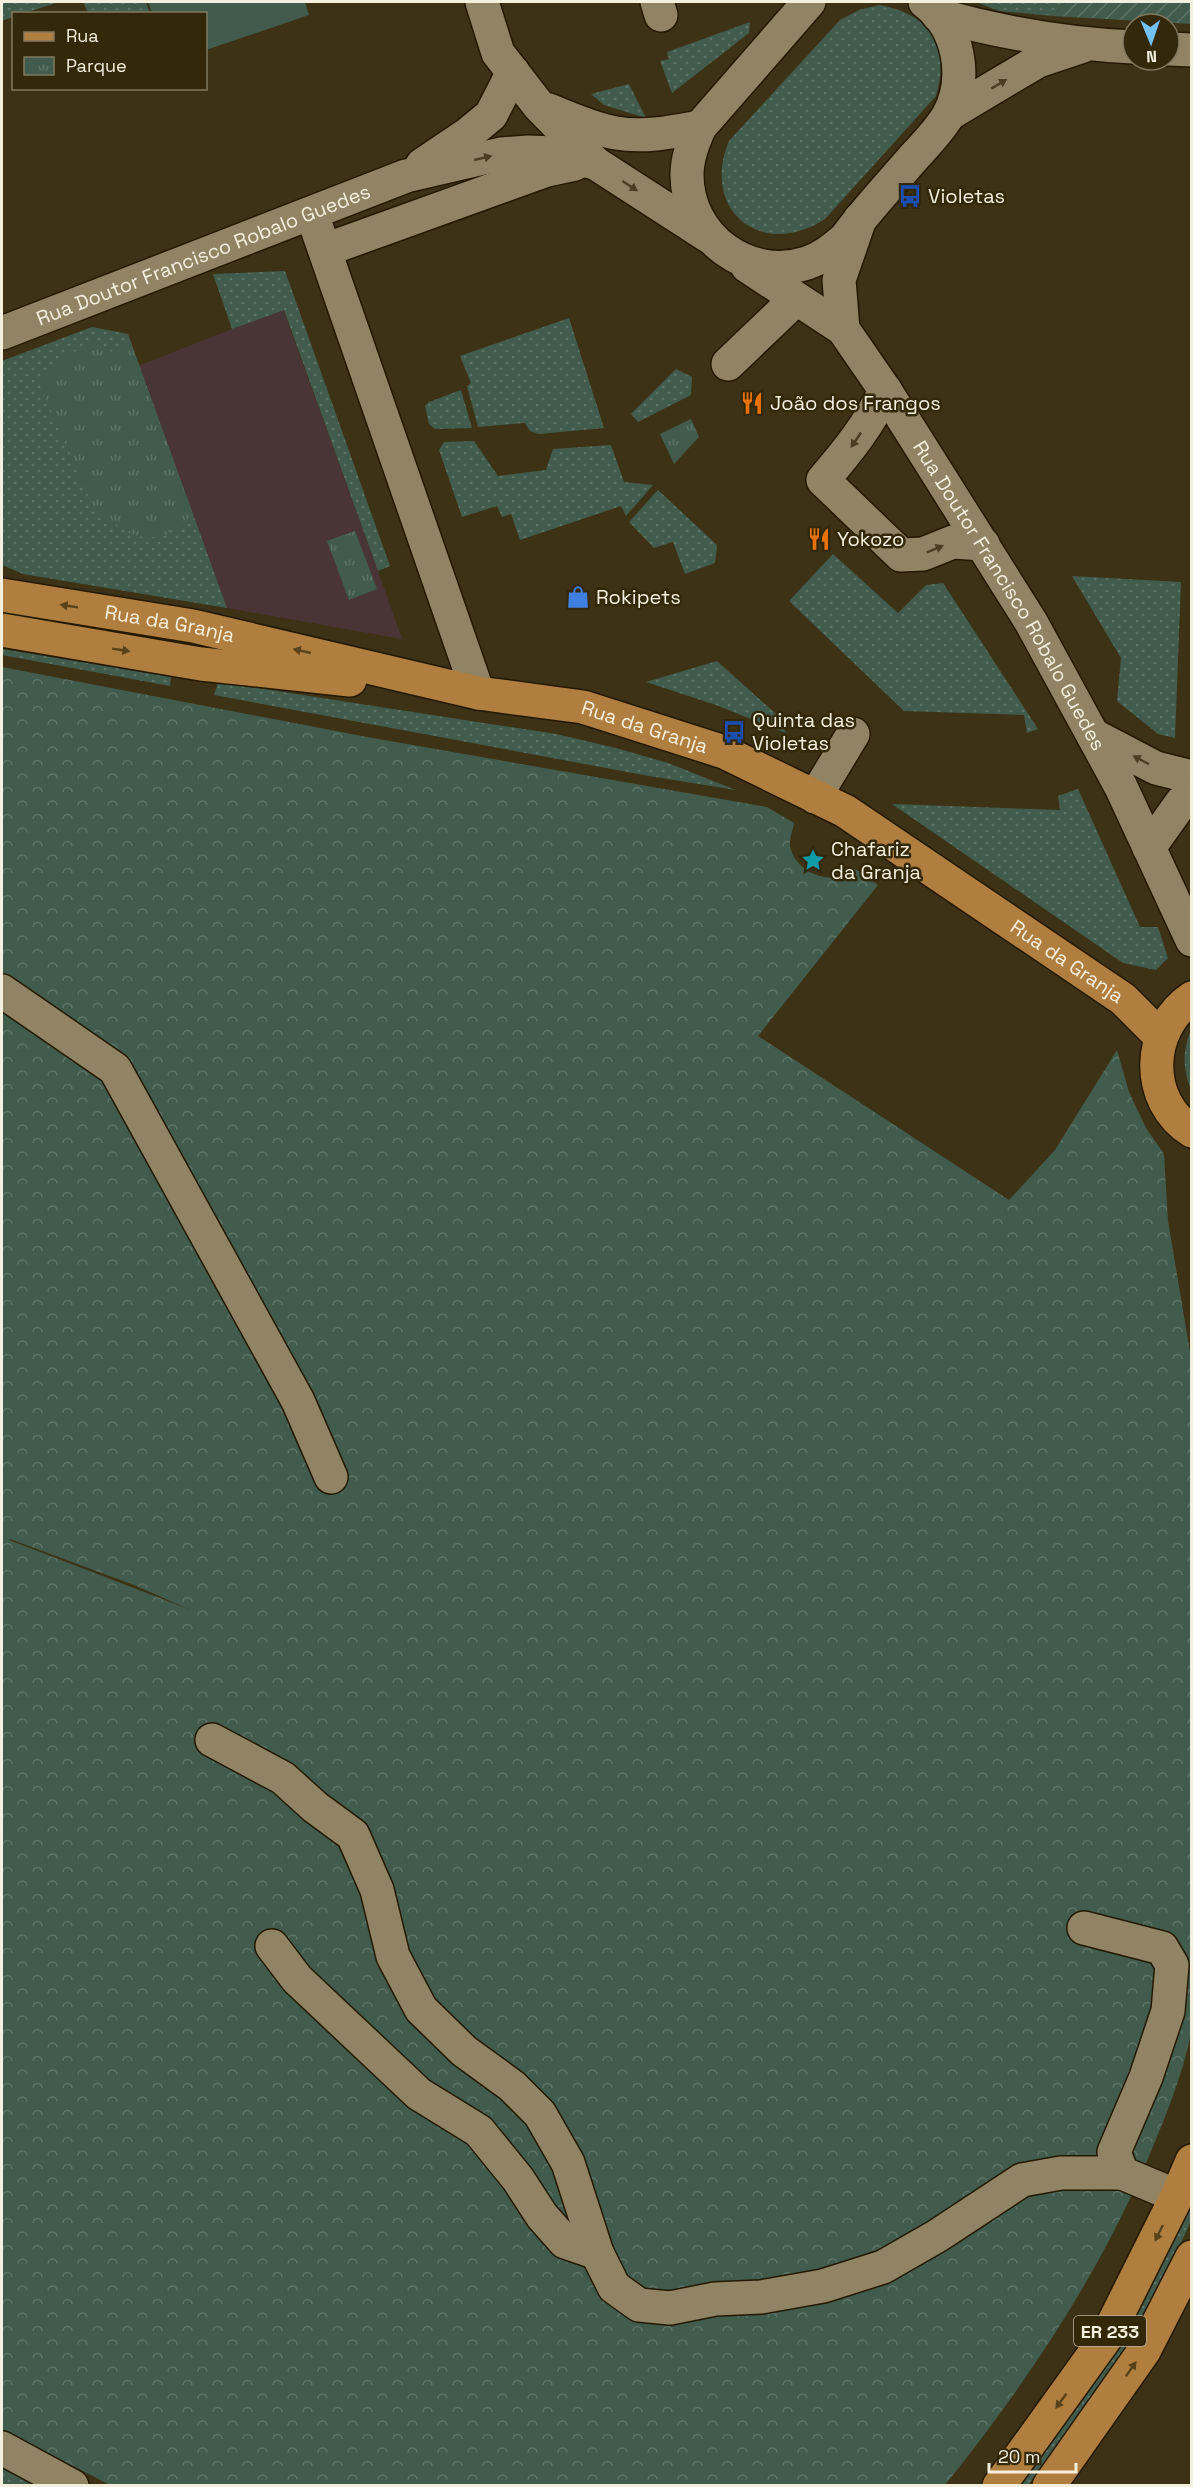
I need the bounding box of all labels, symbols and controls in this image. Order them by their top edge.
legend [12,12,207,90]
north arrow [1121,12,1181,72]
text: Rua [66,24,99,47]
text: N [1146,46,1157,67]
text: Parque [66,54,127,77]
one-way arrow [991,79,1008,89]
one-way arrow [474,153,493,163]
street label: Rua Doutor Francisco Robalo Guedes [33,178,374,331]
one-way arrow [622,180,638,191]
bus stop icon: Violetas [897,183,923,209]
place label: Violetas [928,183,1005,209]
restaurant icon: João dos Frangos [739,390,765,416]
place label: João dos Frangos [770,390,941,416]
one-way arrow [850,432,862,448]
street label: Rua Doutor Francisco Robalo Guedes [907,436,1112,755]
restaurant icon: Yokozo [806,526,832,552]
place label: Yokozo [837,526,904,552]
one-way arrow [926,544,944,553]
shop icon: Rokipets [565,584,591,610]
place label: Rokipets [596,584,681,610]
street label: Rua da Granja [103,599,237,648]
one-way arrow [60,601,79,610]
one-way arrow [293,645,311,655]
one-way arrow [112,646,131,655]
street label: Rua da Granja [578,694,711,759]
place label: Quinta das Violetas [752,707,855,756]
bus stop icon: Quinta das Violetas [721,719,747,745]
one-way arrow [1132,755,1149,765]
place label: Chafariz da Granja [831,836,921,885]
place icon: Chafariz da Granja [800,847,826,873]
street label: Rua da Granja [1005,914,1129,1009]
one-way arrow [1154,2224,1164,2242]
road number: ER 233 [1074,2316,1146,2346]
one-way arrow [1125,2361,1137,2377]
one-way arrow [1055,2393,1067,2408]
scale bar [989,2436,1076,2474]
text: 20 m [998,2445,1041,2468]

